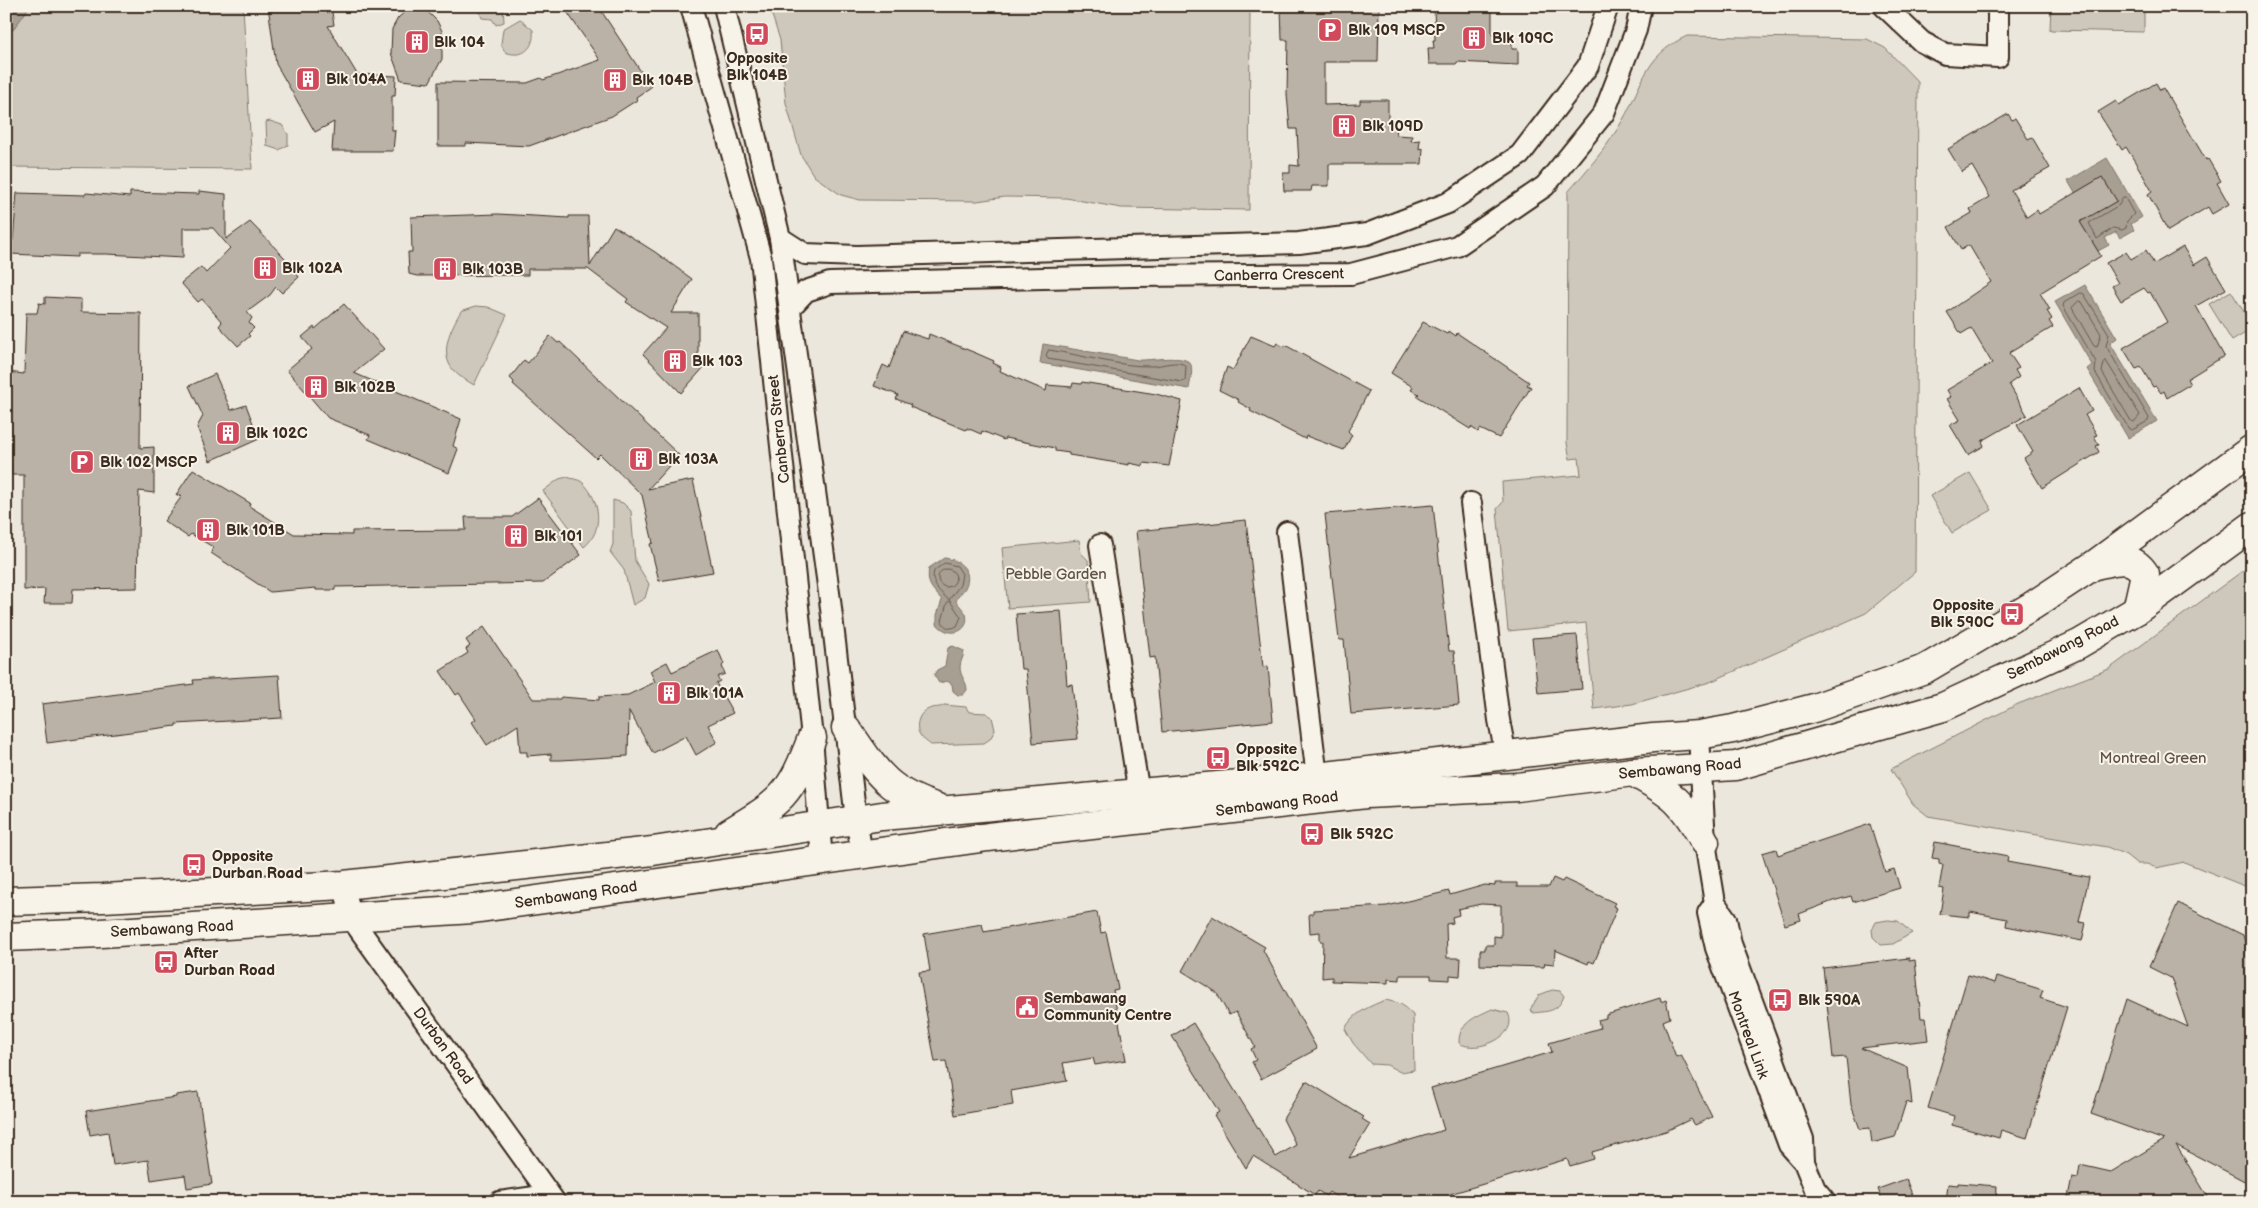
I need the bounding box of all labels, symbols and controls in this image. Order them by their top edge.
parking icon: Blk 109 MSCP [1317,17,1343,43]
bus stop icon: Opposite Blk 104B [744,21,770,47]
place label: Blk 109 MSCP [1348,21,1445,40]
building icon: Blk 109C [1461,25,1487,51]
building icon: Blk 104 [404,29,430,55]
place label: Blk 109C [1492,29,1554,48]
place label: Blk 104 [434,33,485,52]
place label: Opposite Blk 104B [726,49,788,85]
building icon: Blk 104A [295,66,321,92]
building icon: Blk 104B [602,67,628,93]
place label: Blk 104A [326,70,387,89]
place label: Blk 104B [632,71,694,90]
building icon: Blk 109D [1331,113,1357,139]
place label: Blk 109D [1362,117,1423,136]
building icon: Blk 102A [252,255,278,281]
building icon: Blk 103B [432,256,458,282]
place label: Blk 102A [282,259,343,278]
place label: Blk 103B [462,260,524,279]
street label: Canberra Crescent [1214,264,1345,286]
building icon: Blk 103 [662,348,688,374]
place label: Blk 103 [692,352,743,371]
street label: Canberra Street [764,373,794,484]
building icon: Blk 102B [303,374,329,400]
place label: Blk 102B [334,378,396,397]
building icon: Blk 102C [215,420,241,446]
place label: Blk 102C [246,424,308,443]
building icon: Blk 103A [628,446,654,472]
parking icon: Blk 102 MSCP [69,449,95,475]
place label: Blk 103A [658,450,719,469]
place label: Blk 102 MSCP [100,453,198,472]
building icon: Blk 101B [195,517,221,543]
place label: Blk 101B [226,521,285,540]
building icon: Blk 101 [503,523,529,549]
place label: Blk 101 [534,527,582,546]
park label: Pebble Garden [1005,565,1107,584]
place label: Opposite Blk 590C [1930,596,1994,632]
bus stop icon: Opposite Blk 590C [1999,601,2025,627]
street label: Sembawang Road [2004,612,2122,684]
building icon: Blk 101A [656,680,682,706]
place label: Blk 101A [686,684,744,703]
place label: Opposite Blk 592C [1236,740,1300,776]
bus stop icon: Opposite Blk 592C [1205,745,1231,771]
park label: Montreal Green [2099,749,2207,768]
street label: Sembawang Road [1618,754,1742,784]
street label: Sembawang Road [1215,787,1339,821]
bus stop icon: Blk 592C [1299,821,1325,847]
place label: Blk 592C [1330,825,1394,844]
place label: Opposite Durban Road [212,847,303,883]
bus stop icon: Opposite Durban Road [181,852,207,878]
street label: Sembawang Road [514,877,638,913]
street label: Sembawang Road [110,916,234,942]
place label: After Durban Road [183,944,275,980]
bus stop icon: After Durban Road [153,949,179,975]
bus stop icon: Blk 590A [1767,987,1793,1013]
street label: Montreal Link [1723,988,1773,1082]
place label: Sembawang Community Centre [1044,989,1172,1025]
place label: Blk 590A [1798,991,1861,1010]
public building icon: Sembawang Community Centre [1014,994,1040,1020]
street label: Durban Road [409,1004,477,1088]

